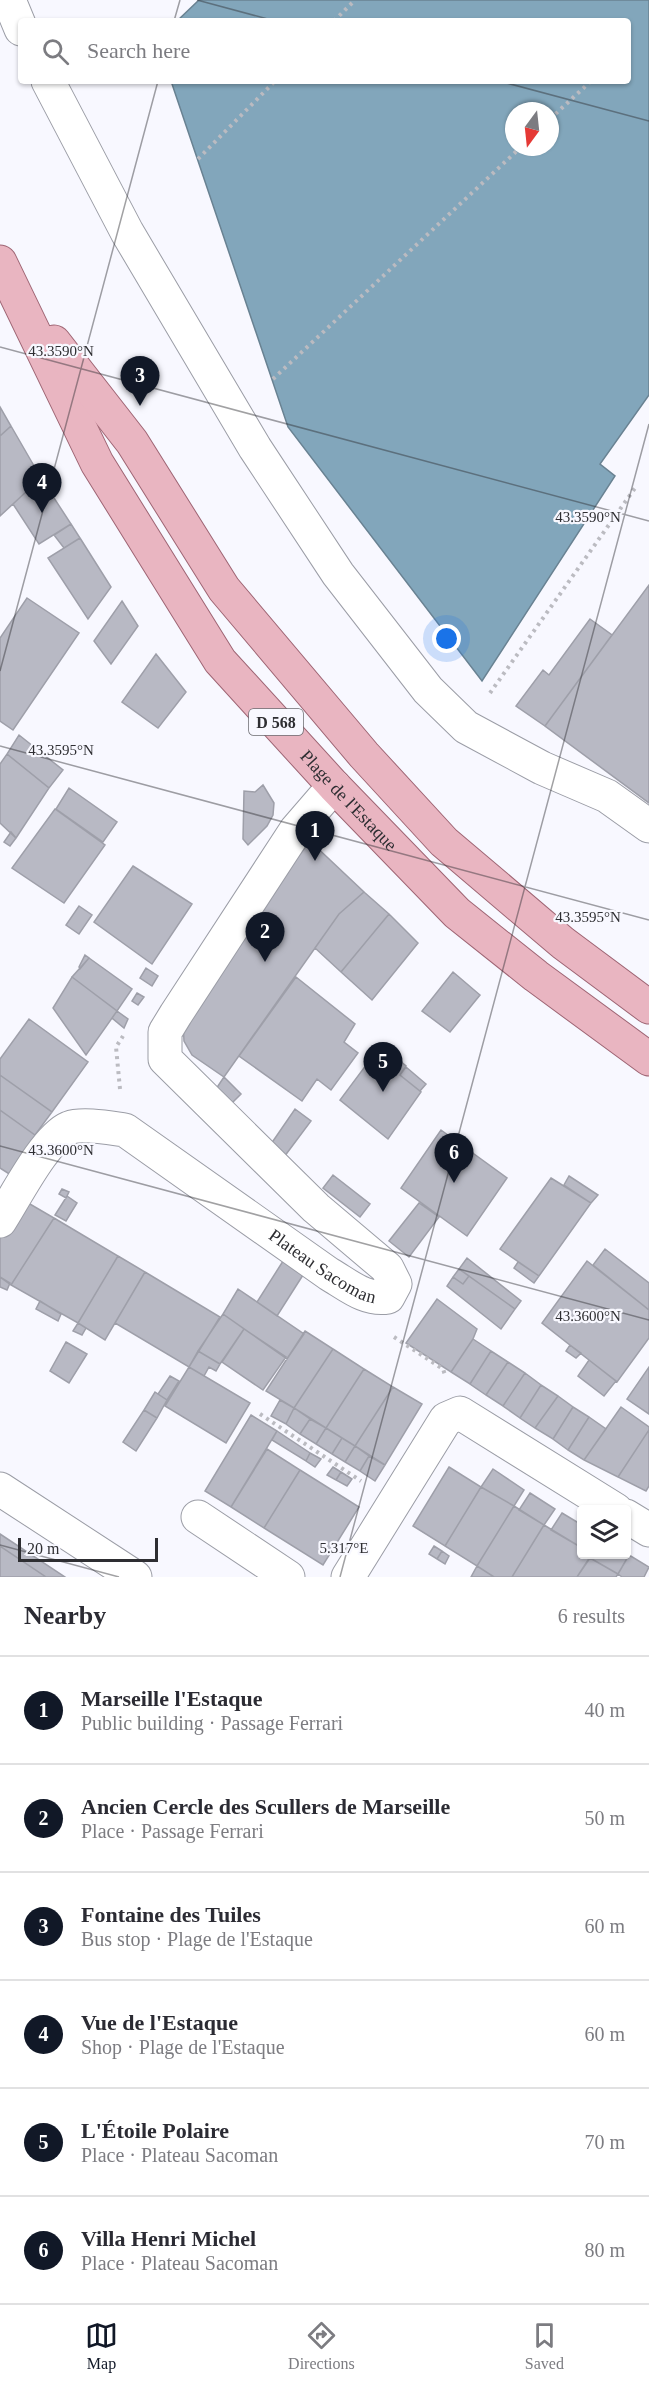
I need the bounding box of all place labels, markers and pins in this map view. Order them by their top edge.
pin: 3 [120,356,160,406]
pin: 4 [22,464,62,513]
pin: 1 [296,812,334,861]
pin: 2 [246,912,284,962]
pin: 5 [364,1042,403,1092]
pin: 6 [434,1134,474,1183]

